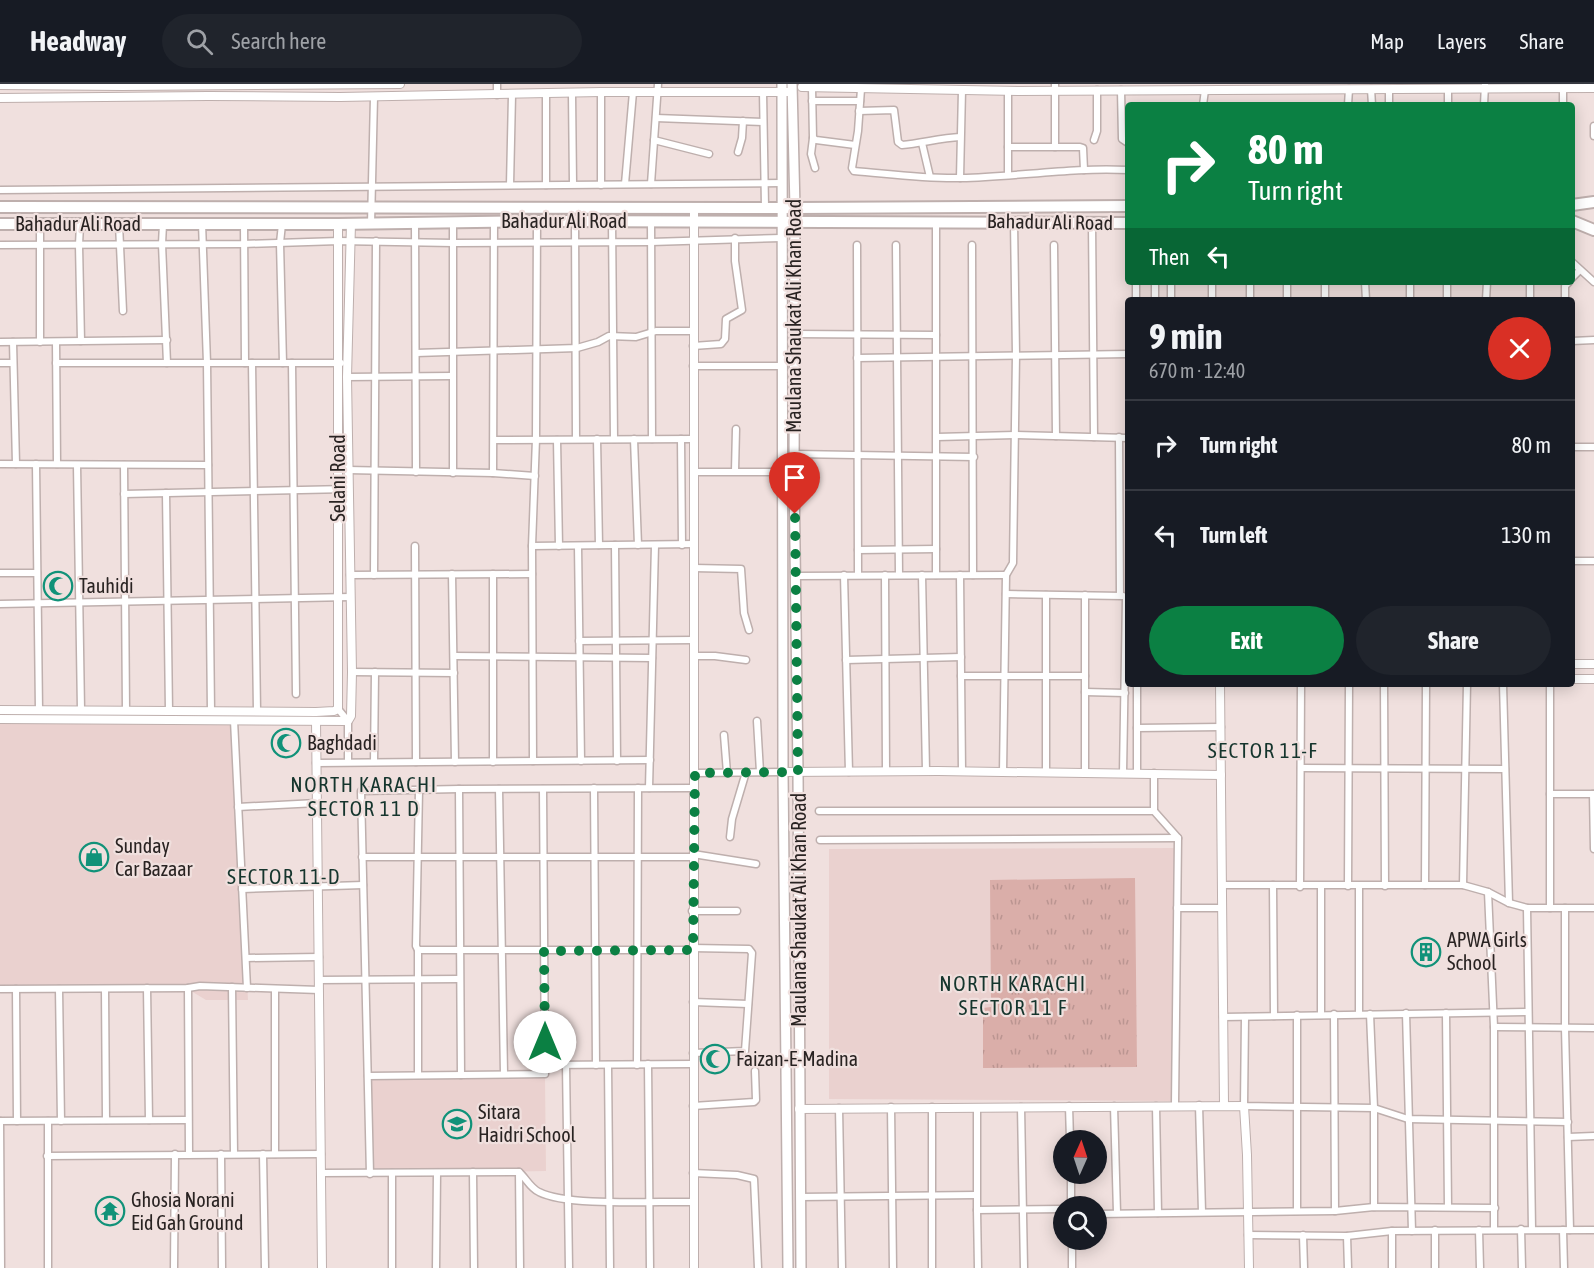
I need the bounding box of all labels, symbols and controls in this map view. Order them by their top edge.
search box [162,14,582,68]
text: Headway [30,25,126,57]
icon: search [183,25,216,58]
text: Search here [231,28,326,54]
text: Map [1370,29,1404,53]
text: Layers [1437,29,1487,53]
text: Share [1520,29,1564,53]
text: 80 m [1248,125,1323,173]
icon: right [1149,126,1227,204]
text: Turn right [1248,175,1343,206]
street label: Maulana Shaukat Ali Khan Road [782,199,805,433]
street label: Bahadur Ali Road [501,209,627,232]
street label: Bahadur Ali Road [987,209,1113,234]
street label: Bahadur Ali Road [15,212,141,235]
icon: left [1202,240,1235,273]
text: Then [1149,244,1190,270]
text: 9 min [1149,315,1223,357]
button: close [1488,317,1551,380]
text: 670 m · 12:40 [1149,359,1245,382]
icon: right [1149,429,1182,462]
text: Turn right [1200,432,1277,458]
text: 80 m [1511,432,1551,458]
street label: Selani Road [326,434,349,522]
pin [769,452,820,514]
icon: arrive [778,461,811,494]
icon: left [1149,519,1182,552]
text: Turn left [1200,522,1267,548]
text: 130 m [1501,522,1551,548]
mosque icon: Tauhidi [42,570,74,602]
place label: Tauhidi [79,574,134,597]
button: Exit [1149,606,1344,675]
button: Share [1356,606,1551,675]
mosque icon: Baghdadi [270,727,302,759]
place label: Baghdadi [307,731,377,754]
district label: SECTOR 11-F [1208,738,1318,762]
district label: NORTH KARACHI SECTOR 11 D [290,772,438,820]
street label: Maulana Shaukat Ali Khan Road [787,793,810,1027]
place label: Sunday Car Bazaar [115,834,194,880]
shop icon: Sunday Car Bazaar [78,841,110,873]
district label: SECTOR 11-D [227,864,341,888]
place label: APWA Girls School [1447,928,1527,974]
building icon: APWA Girls School [1410,936,1442,968]
district label: NORTH KARACHI SECTOR 11 F [939,971,1087,1019]
position arrow [513,1010,577,1074]
mosque icon: Faizan-E-Madina [699,1043,731,1075]
place label: Faizan-E-Madina [736,1047,858,1070]
place label: Sitara Haidri School [478,1100,577,1146]
school or university icon: Sitara Haidri School [441,1108,473,1140]
north arrow [1053,1130,1107,1184]
map controls [1053,1130,1107,1250]
place label: Ghosia Norani Eid Gah Ground [131,1188,243,1234]
temple icon: Ghosia Norani Eid Gah Ground [94,1195,126,1227]
button: search [1053,1196,1107,1250]

